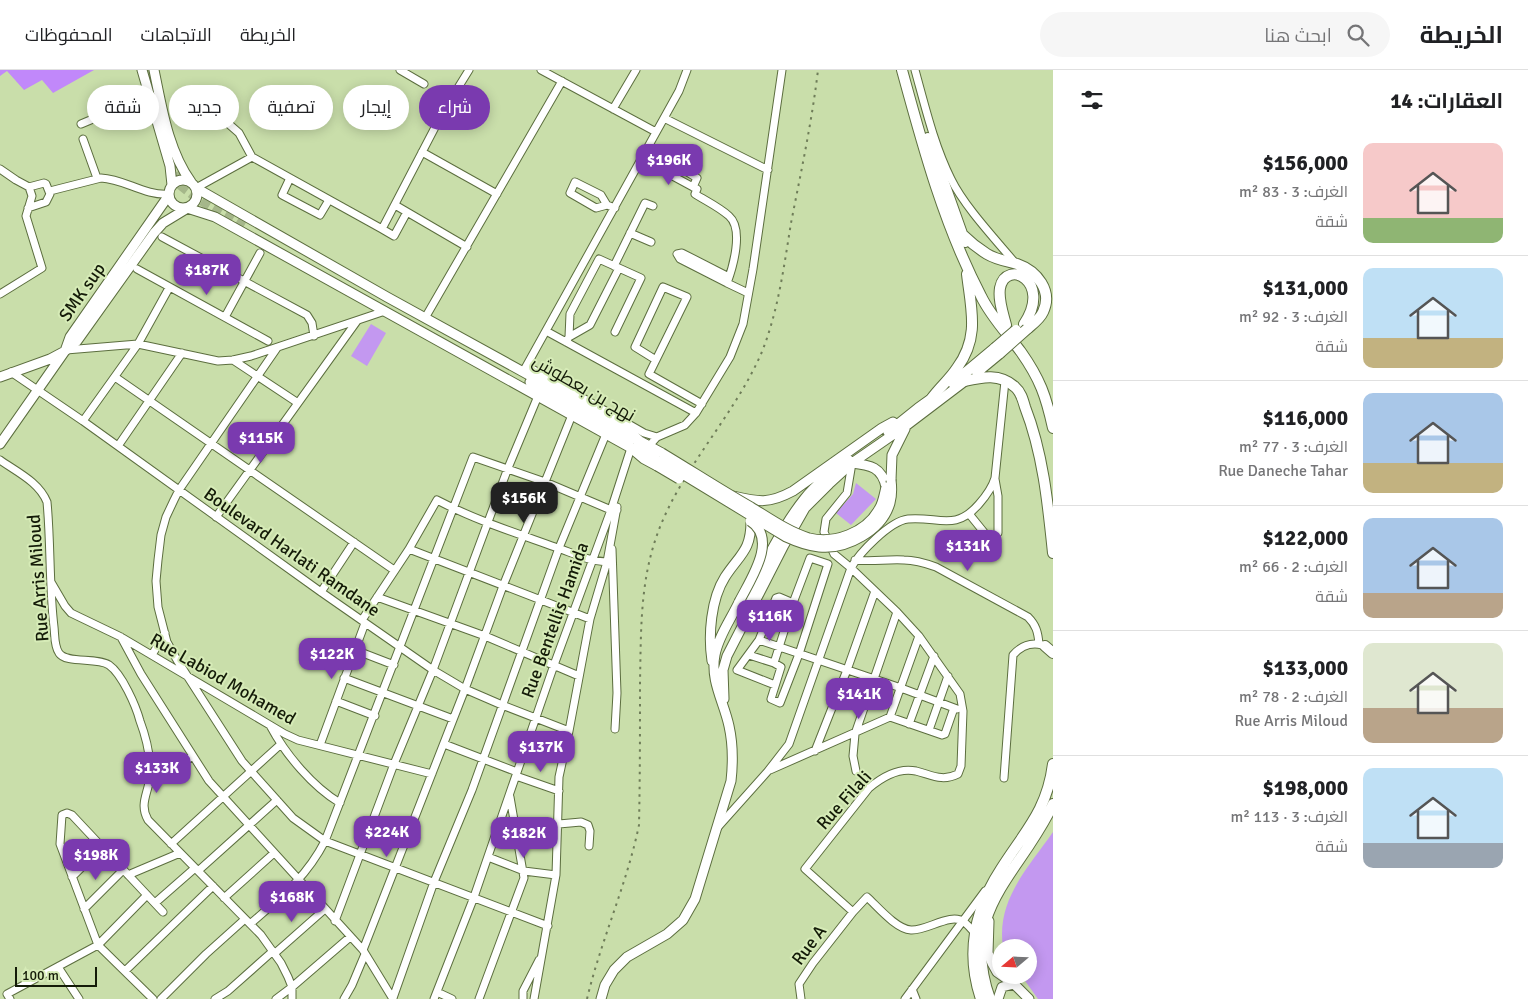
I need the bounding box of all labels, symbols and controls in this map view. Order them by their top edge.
search box [1040,12,1390,57]
text: الخريطة [1420,20,1503,50]
icon: search [1344,21,1372,49]
text: المحفوظات [25,24,113,46]
text: الاتجاهات [141,24,212,46]
text: الخريطة [240,24,296,46]
text: ابحث هنا [1264,24,1332,48]
chip: شقة [87,85,159,130]
chip: جديد [169,85,239,130]
chip: تصفية [249,85,333,130]
chip: إيجار [343,85,409,130]
chip: شراء [419,85,490,130]
icon: filters [1078,86,1106,114]
text: العقارات: 14 [1390,88,1503,114]
pin: $196K [634,144,704,186]
text: $196K [647,150,691,170]
text: $156,000 [1262,150,1348,176]
icon: home [1403,163,1463,223]
text: الغرف: 3 · 83 m² [1239,182,1348,202]
text: شقة [1315,212,1348,232]
pin: $187K [172,254,242,296]
street label: SMK sup [54,259,110,325]
text: $187K [185,260,229,280]
text: $131,000 [1262,275,1348,301]
icon: home [1403,288,1463,348]
text: الغرف: 3 · 92 m² [1239,307,1348,327]
text: شقة [1315,337,1348,357]
street label: نهج بن بعطوش [528,350,639,427]
text: $116,000 [1262,405,1348,431]
icon: home [1403,413,1463,473]
pin: $115K [226,422,296,464]
text: $115K [239,428,283,448]
text: الغرف: 3 · 77 m² [1239,437,1348,457]
text: Rue Daneche Tahar [1218,461,1348,481]
pin: $156K [489,482,559,524]
street label: Boulevard Harlati Ramdane [200,483,384,621]
text: $156K [502,488,546,508]
street label: Rue Arris Miloud [23,514,53,642]
text: $122,000 [1262,525,1348,551]
pin: $131K [933,530,1003,572]
text: $131K [946,536,990,556]
icon: home [1403,538,1463,598]
street label: Rue Bentellis Hamida [517,539,593,701]
text: الغرف: 2 · 66 m² [1239,557,1348,577]
text: شقة [1315,587,1348,607]
pin: $116K [735,600,805,642]
text: $116K [748,606,792,626]
street label: Rue Labiod Mohamed [146,628,300,730]
pin: $122K [297,638,367,680]
text: $122K [310,644,354,664]
text: $133,000 [1262,655,1348,681]
icon: home [1403,663,1463,723]
pin: $141K [824,678,894,720]
text: $141K [837,684,881,704]
text: الغرف: 2 · 78 m² [1239,687,1348,707]
text: Rue Arris Miloud [1234,711,1348,731]
pin: $137K [506,730,576,773]
text: $137K [519,737,563,757]
pin: $133K [122,752,192,794]
text: $133K [135,758,179,778]
street label: Rue Filali [812,766,876,834]
text: $198,000 [1262,775,1348,801]
icon: home [1403,788,1463,848]
text: الغرف: 3 · 113 m² [1230,807,1348,827]
pin: $224K [352,816,422,858]
pin: $182K [489,816,559,859]
text: $224K [365,822,409,842]
text: $182K [502,823,546,843]
text: شقة [1315,837,1348,857]
pin: $198K [61,838,131,881]
text: $198K [74,845,118,865]
pin: $168K [257,880,327,923]
text: $168K [270,887,314,907]
street label: Rue A [787,921,831,969]
north arrow [992,939,1038,984]
map controls [992,939,1037,984]
scale bar [15,964,98,987]
text: 100 m [22,967,59,984]

